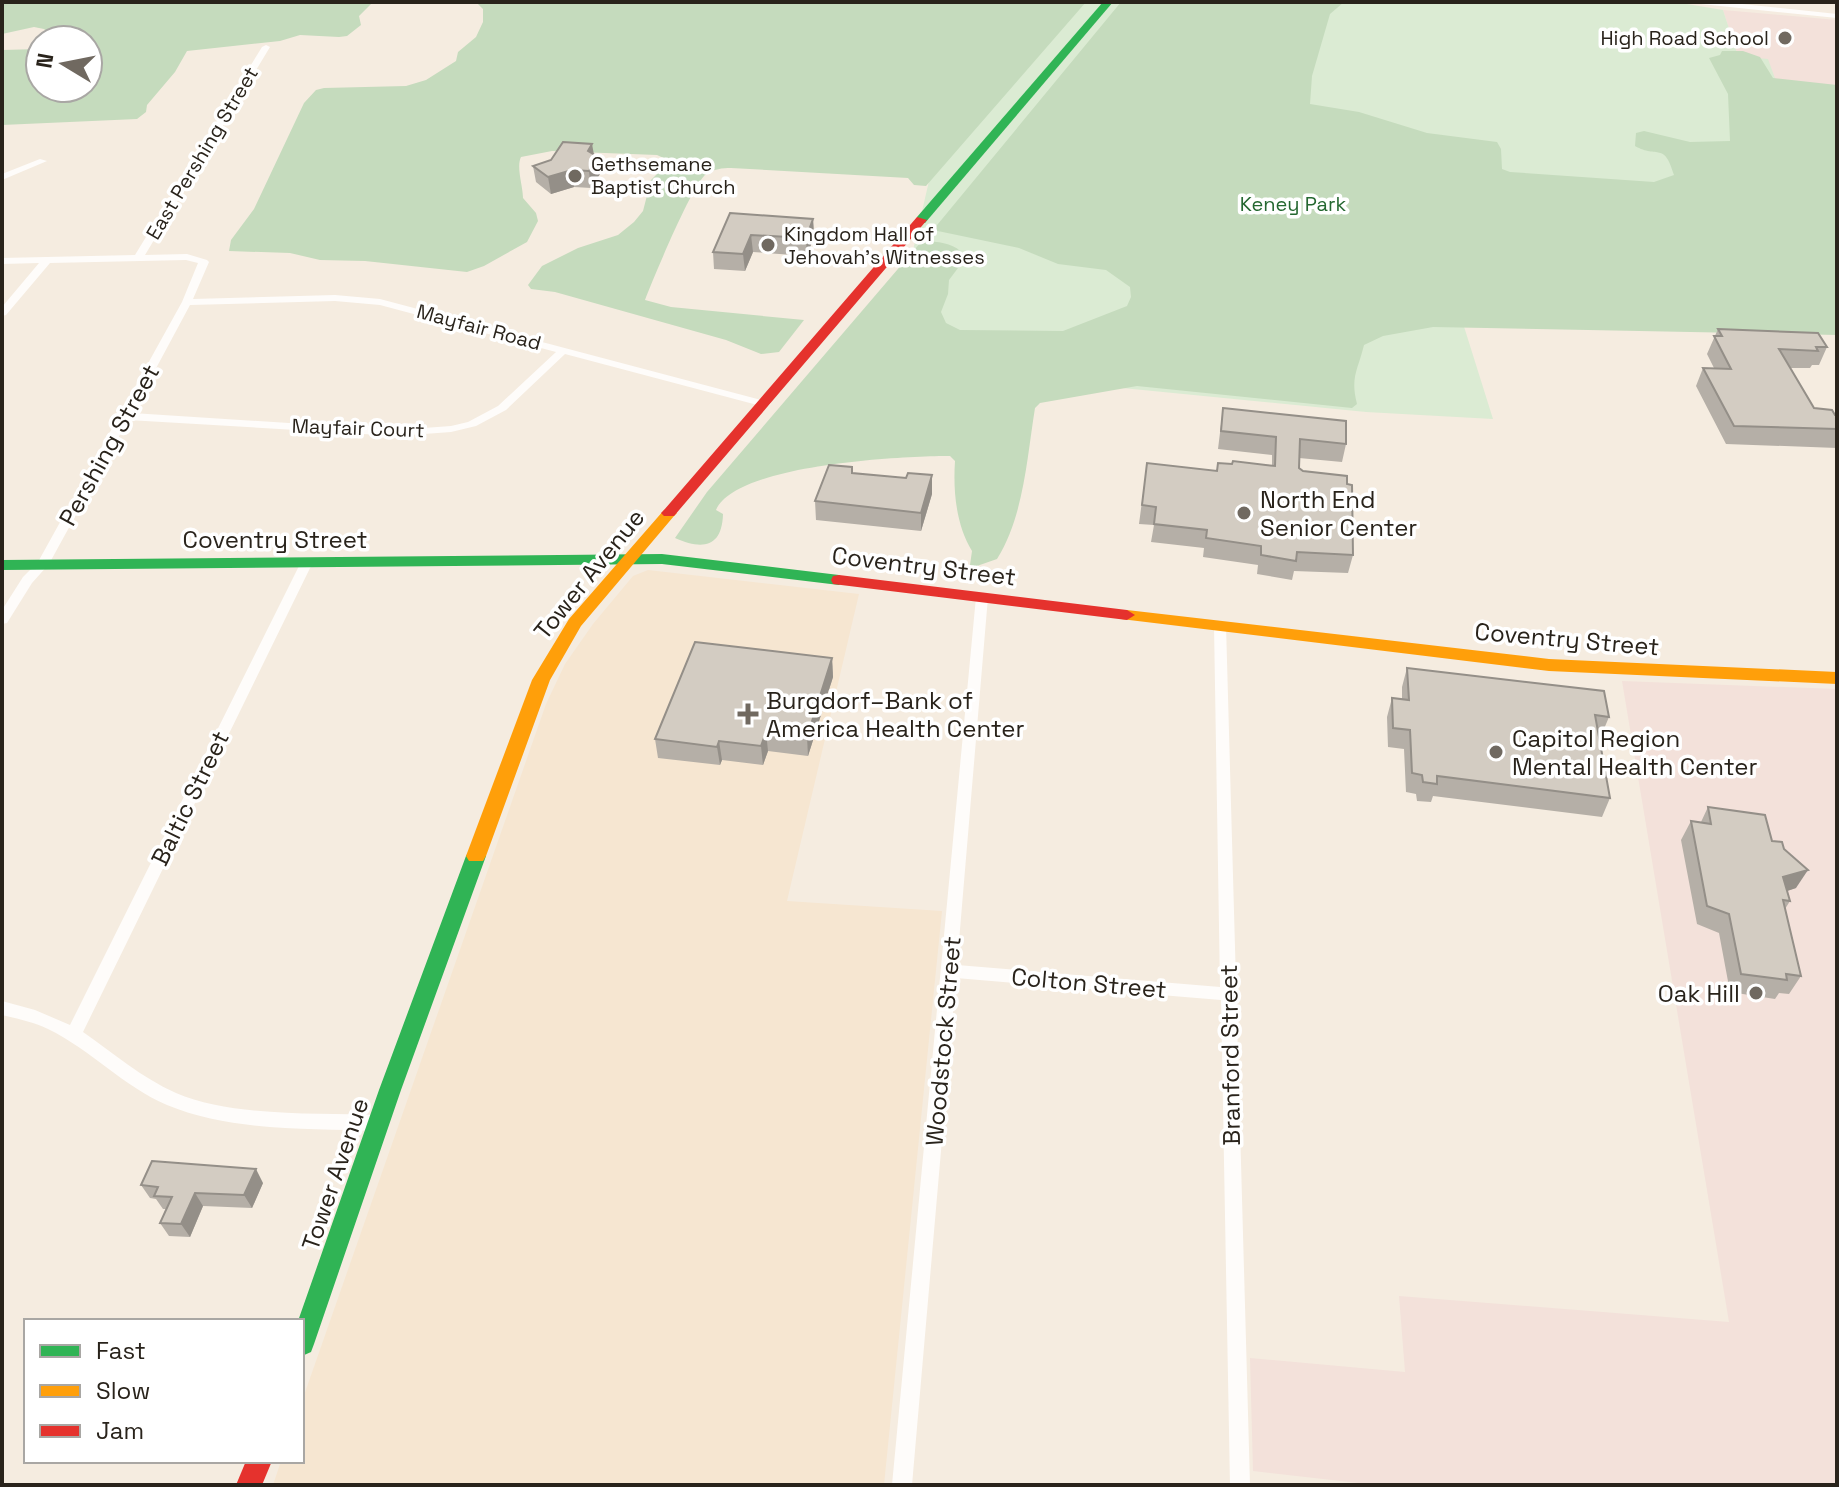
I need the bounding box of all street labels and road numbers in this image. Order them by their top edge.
street label: East Pershing Street [140,62,264,244]
street label: Mayfair Road [414,298,544,356]
street label: Pershing Street [52,359,166,531]
street label: Mayfair Court [291,413,425,443]
street label: Tower Avenue [527,502,651,646]
street label: Coventry Street [182,524,368,555]
street label: Coventry Street [830,539,1018,593]
street label: Coventry Street [1473,615,1661,663]
street label: Baltic Street [144,725,236,871]
street label: Woodstock Street [918,935,968,1147]
street label: Colton Street [1010,961,1168,1005]
street label: Branford Street [1213,964,1247,1146]
street label: Tower Avenue [294,1094,376,1254]

